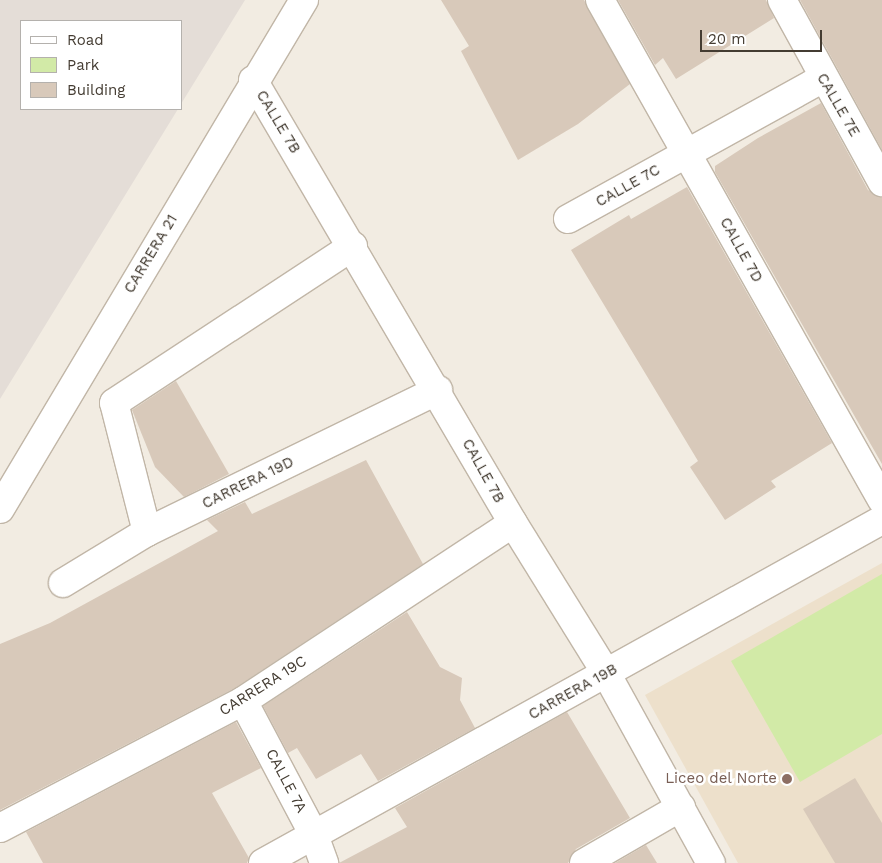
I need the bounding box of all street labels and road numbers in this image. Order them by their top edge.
street label: CALLE 7E [813,70,863,140]
street label: CALLE 7B [252,87,304,157]
street label: CALLE 7C [592,161,664,211]
street label: CARRERA 21 [120,211,182,297]
street label: CALLE 7D [716,214,766,286]
street label: CALLE 7B [458,436,508,506]
street label: CARRERA 19D [199,453,297,513]
street label: CARRERA 19C [216,652,310,720]
street label: CARRERA 19B [525,660,621,724]
street label: CALLE 7A [262,746,310,816]

